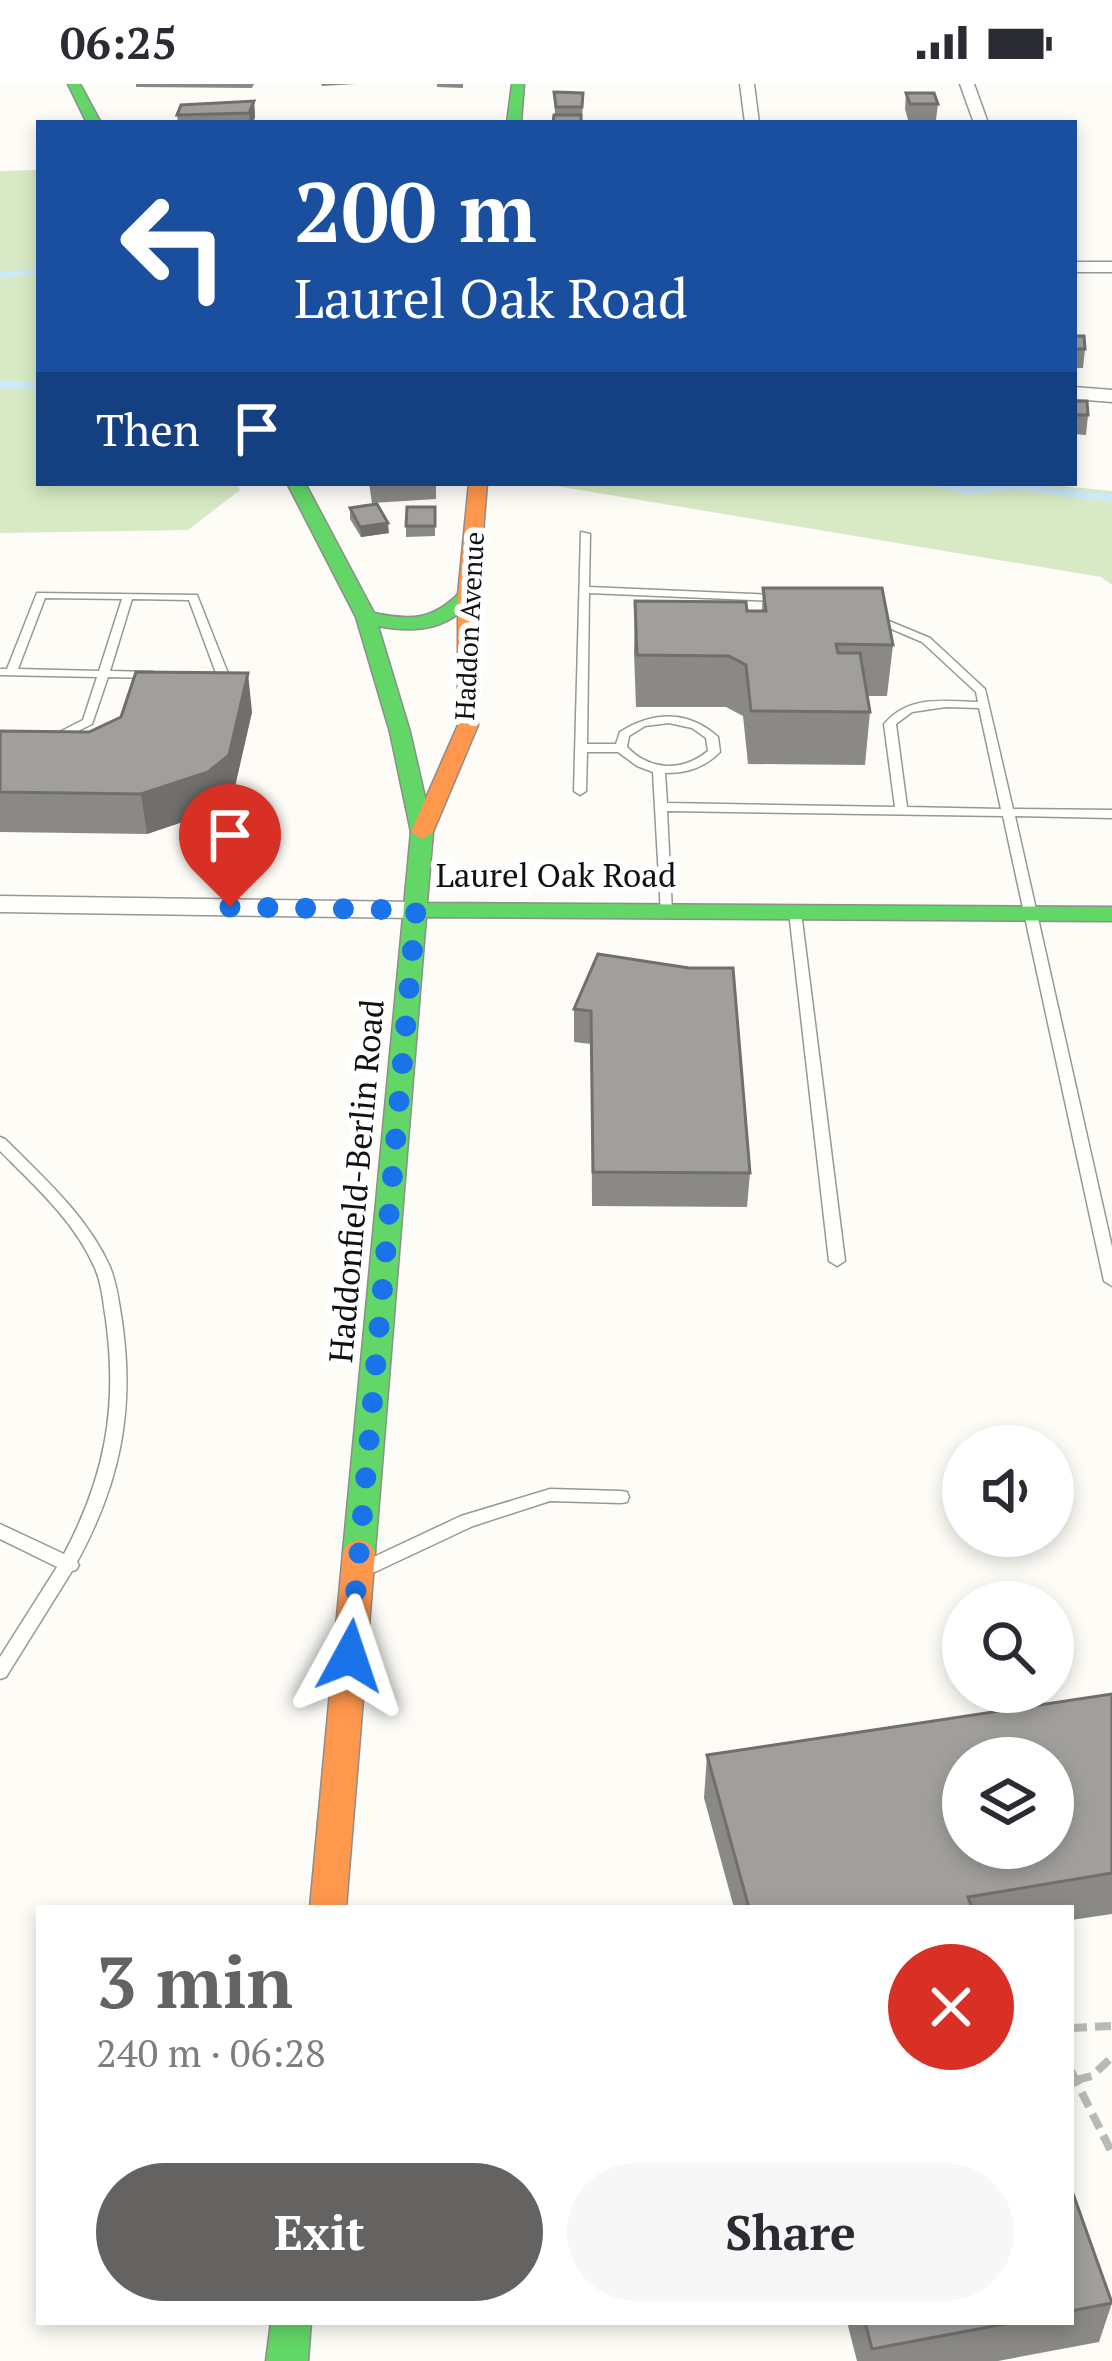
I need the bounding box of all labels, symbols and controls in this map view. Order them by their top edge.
text: 06:25 [60,12,177,72]
text: 200 m [294,155,537,266]
icon: left [96,168,252,324]
text: Laurel Oak Road [294,262,688,333]
icon: arrive [224,396,290,462]
text: Then [96,399,200,459]
street label: Haddon Avenue [446,531,492,721]
pin [179,784,281,907]
icon: arrive [197,802,263,868]
street label: Laurel Oak Road [436,853,676,896]
street label: Haddonfield-Berlin Road [318,998,393,1364]
map controls [942,1425,1074,1869]
button: sound [942,1425,1074,1557]
button: search [942,1581,1074,1713]
position arrow [287,1593,413,1719]
button: layers [942,1737,1074,1869]
text: 3 min [96,1933,293,2029]
button: close [888,1944,1014,2070]
text: 240 m · 06:28 [96,2026,326,2078]
button: Exit [96,2163,543,2301]
button: Share [567,2163,1014,2301]

